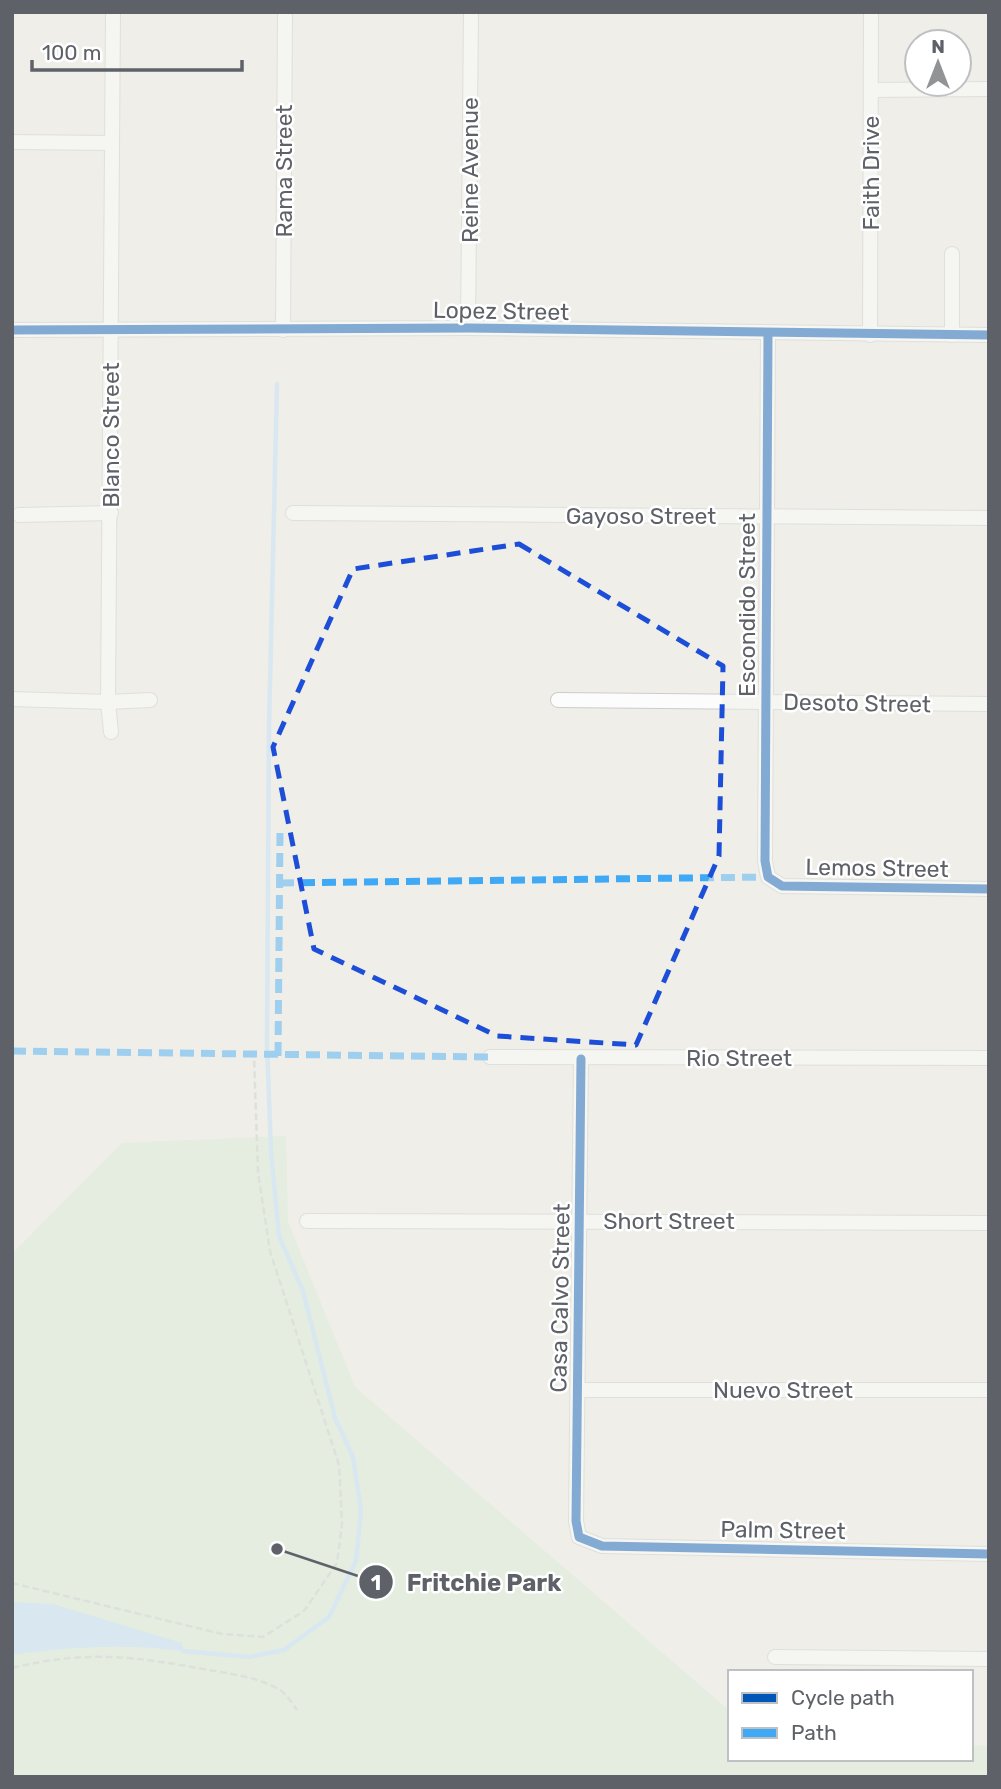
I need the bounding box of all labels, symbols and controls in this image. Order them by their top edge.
scale bar [32,28,242,72]
north arrow [903,28,973,98]
text: N [931,35,945,58]
text: 100 m [42,40,101,65]
street label: Reine Avenue [456,97,484,243]
street label: Rama Street [270,104,298,238]
street label: Faith Drive [857,115,885,231]
street label: Lopez Street [433,296,569,326]
street label: Blanco Street [97,362,125,508]
street label: Gayoso Street [566,502,716,530]
street label: Escondido Street [733,513,761,697]
street label: Desoto Street [783,688,931,718]
street label: Lemos Street [805,853,949,883]
street label: Rio Street [686,1044,792,1072]
street label: Casa Calvo Street [544,1203,576,1393]
street label: Short Street [603,1207,735,1235]
street label: Nuevo Street [713,1376,853,1404]
street label: Palm Street [720,1515,846,1545]
callout: Fritchie Park [358,1560,576,1605]
text: Fritchie Park [407,1569,561,1597]
text: 1 [371,1570,381,1595]
legend [728,1670,973,1761]
text: Cycle path [791,1685,895,1710]
text: Path [791,1720,837,1745]

